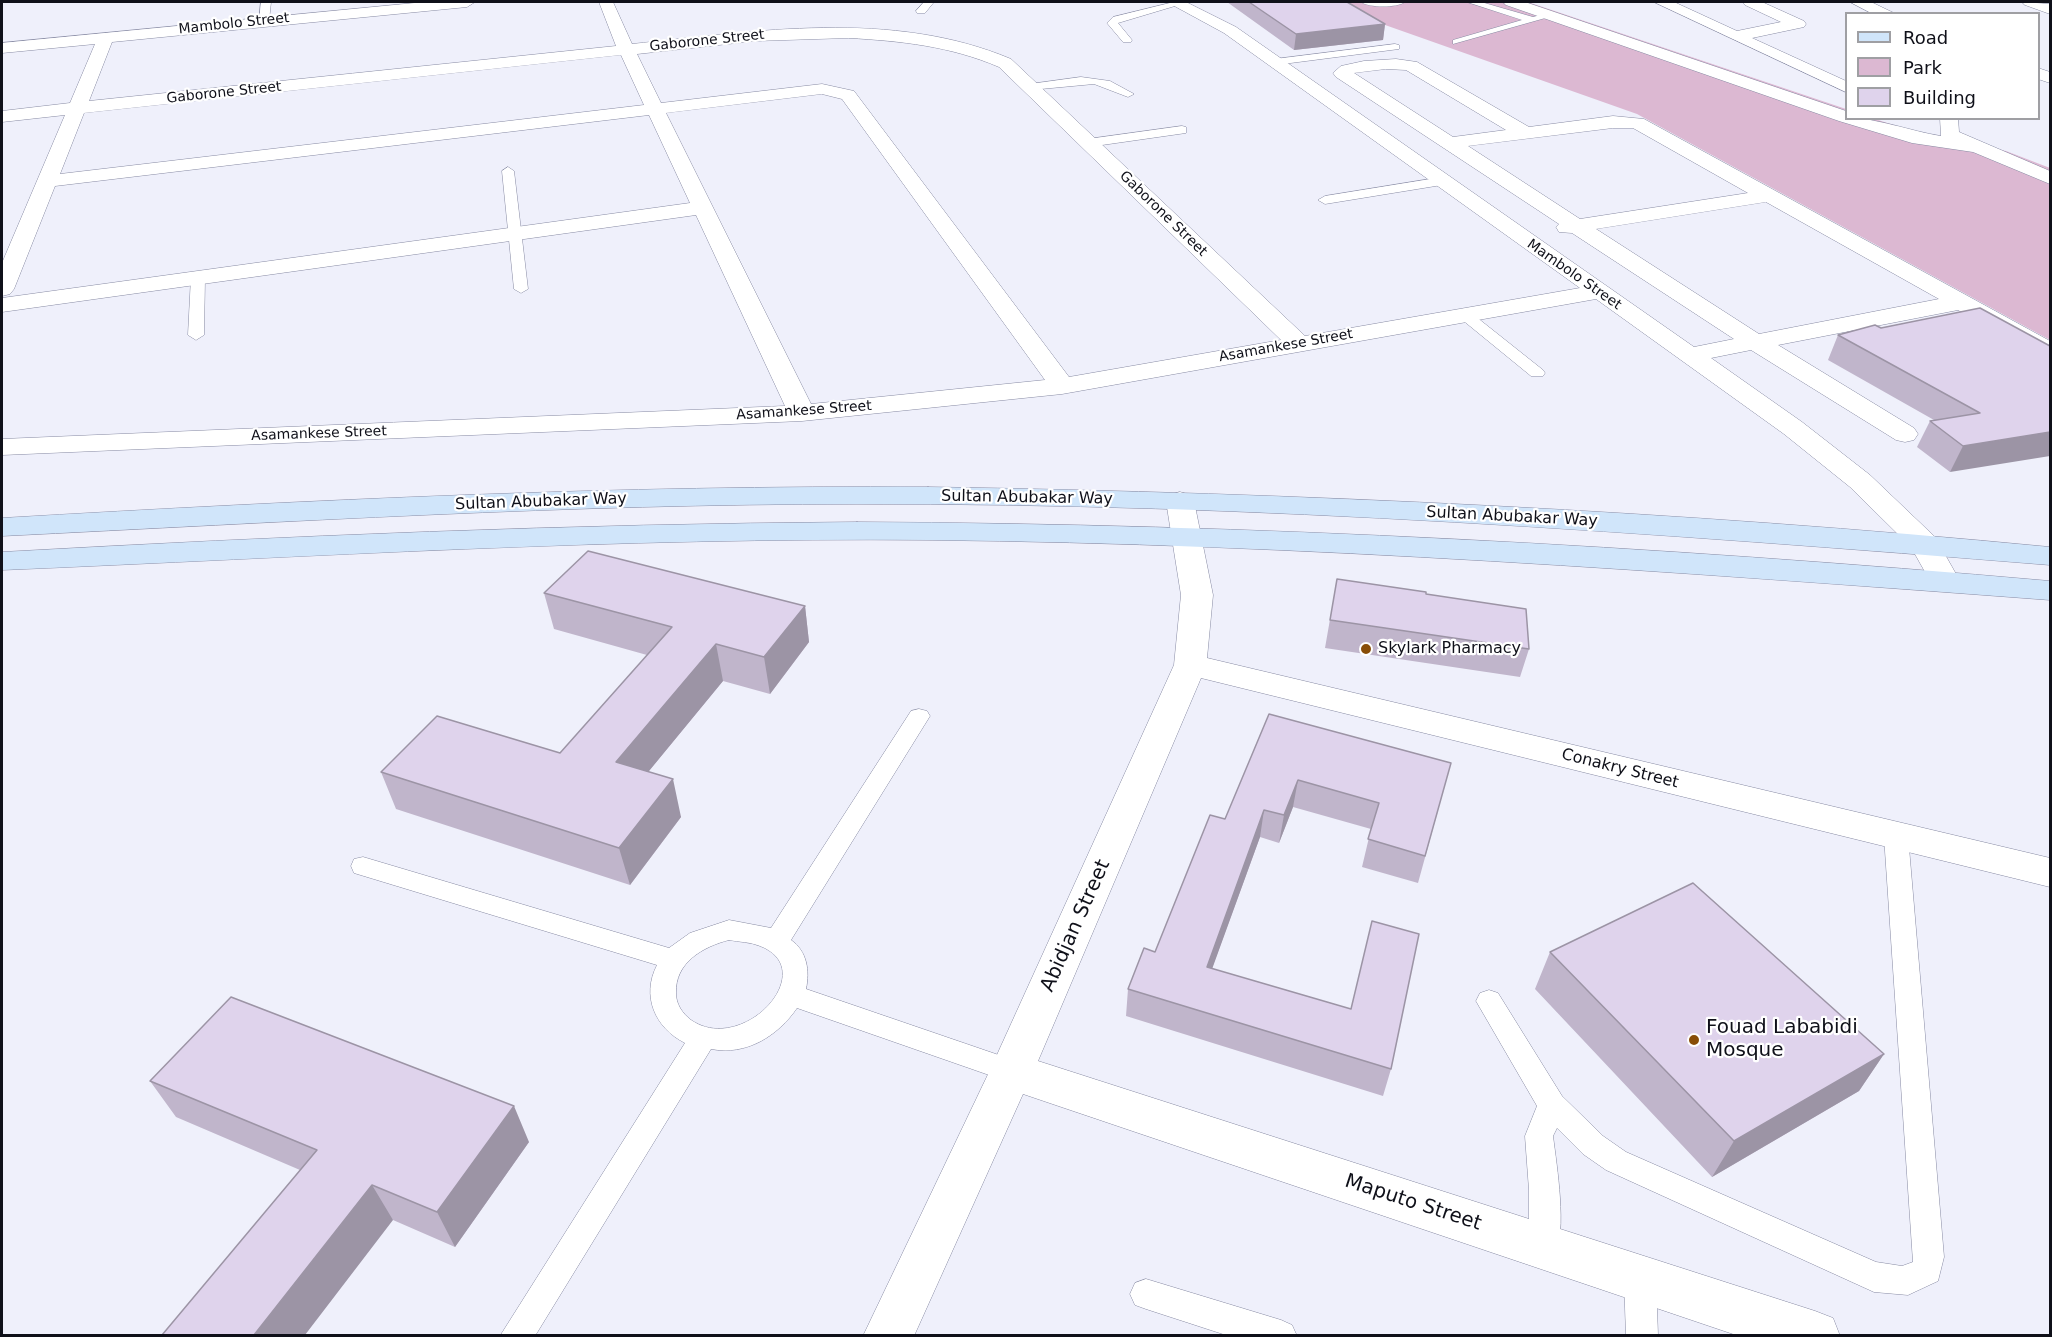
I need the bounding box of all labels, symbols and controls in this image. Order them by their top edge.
street label: Mambolo Street [178,10,290,38]
legend [1845,12,2040,120]
street label: Gaborone Street [649,27,765,55]
text: Road [1903,27,1948,48]
text: Park [1903,57,1942,78]
street label: Gaborone Street [166,79,282,107]
text: Building [1903,87,1976,108]
street label: Gaborone Street [1116,168,1210,260]
street label: Mambolo Street [1524,236,1624,314]
street label: Asamankese Street [1218,326,1354,366]
street label: Asamankese Street [736,398,872,424]
street label: Asamankese Street [251,423,387,445]
street label: Sultan Abubakar Way [941,487,1113,509]
street label: Sultan Abubakar Way [455,489,627,515]
street label: Sultan Abubakar Way [1426,503,1598,531]
place label: Skylark Pharmacy [1378,639,1521,659]
marker: Skylark Pharmacy [1359,642,1373,656]
street label: Conakry Street [1559,745,1681,793]
street label: Abidjan Street [1036,856,1116,996]
place label: Fouad Lababidi Mosque [1706,1016,1858,1063]
marker: Fouad Lababidi Mosque [1687,1033,1701,1047]
street label: Maputo Street [1342,1170,1484,1236]

